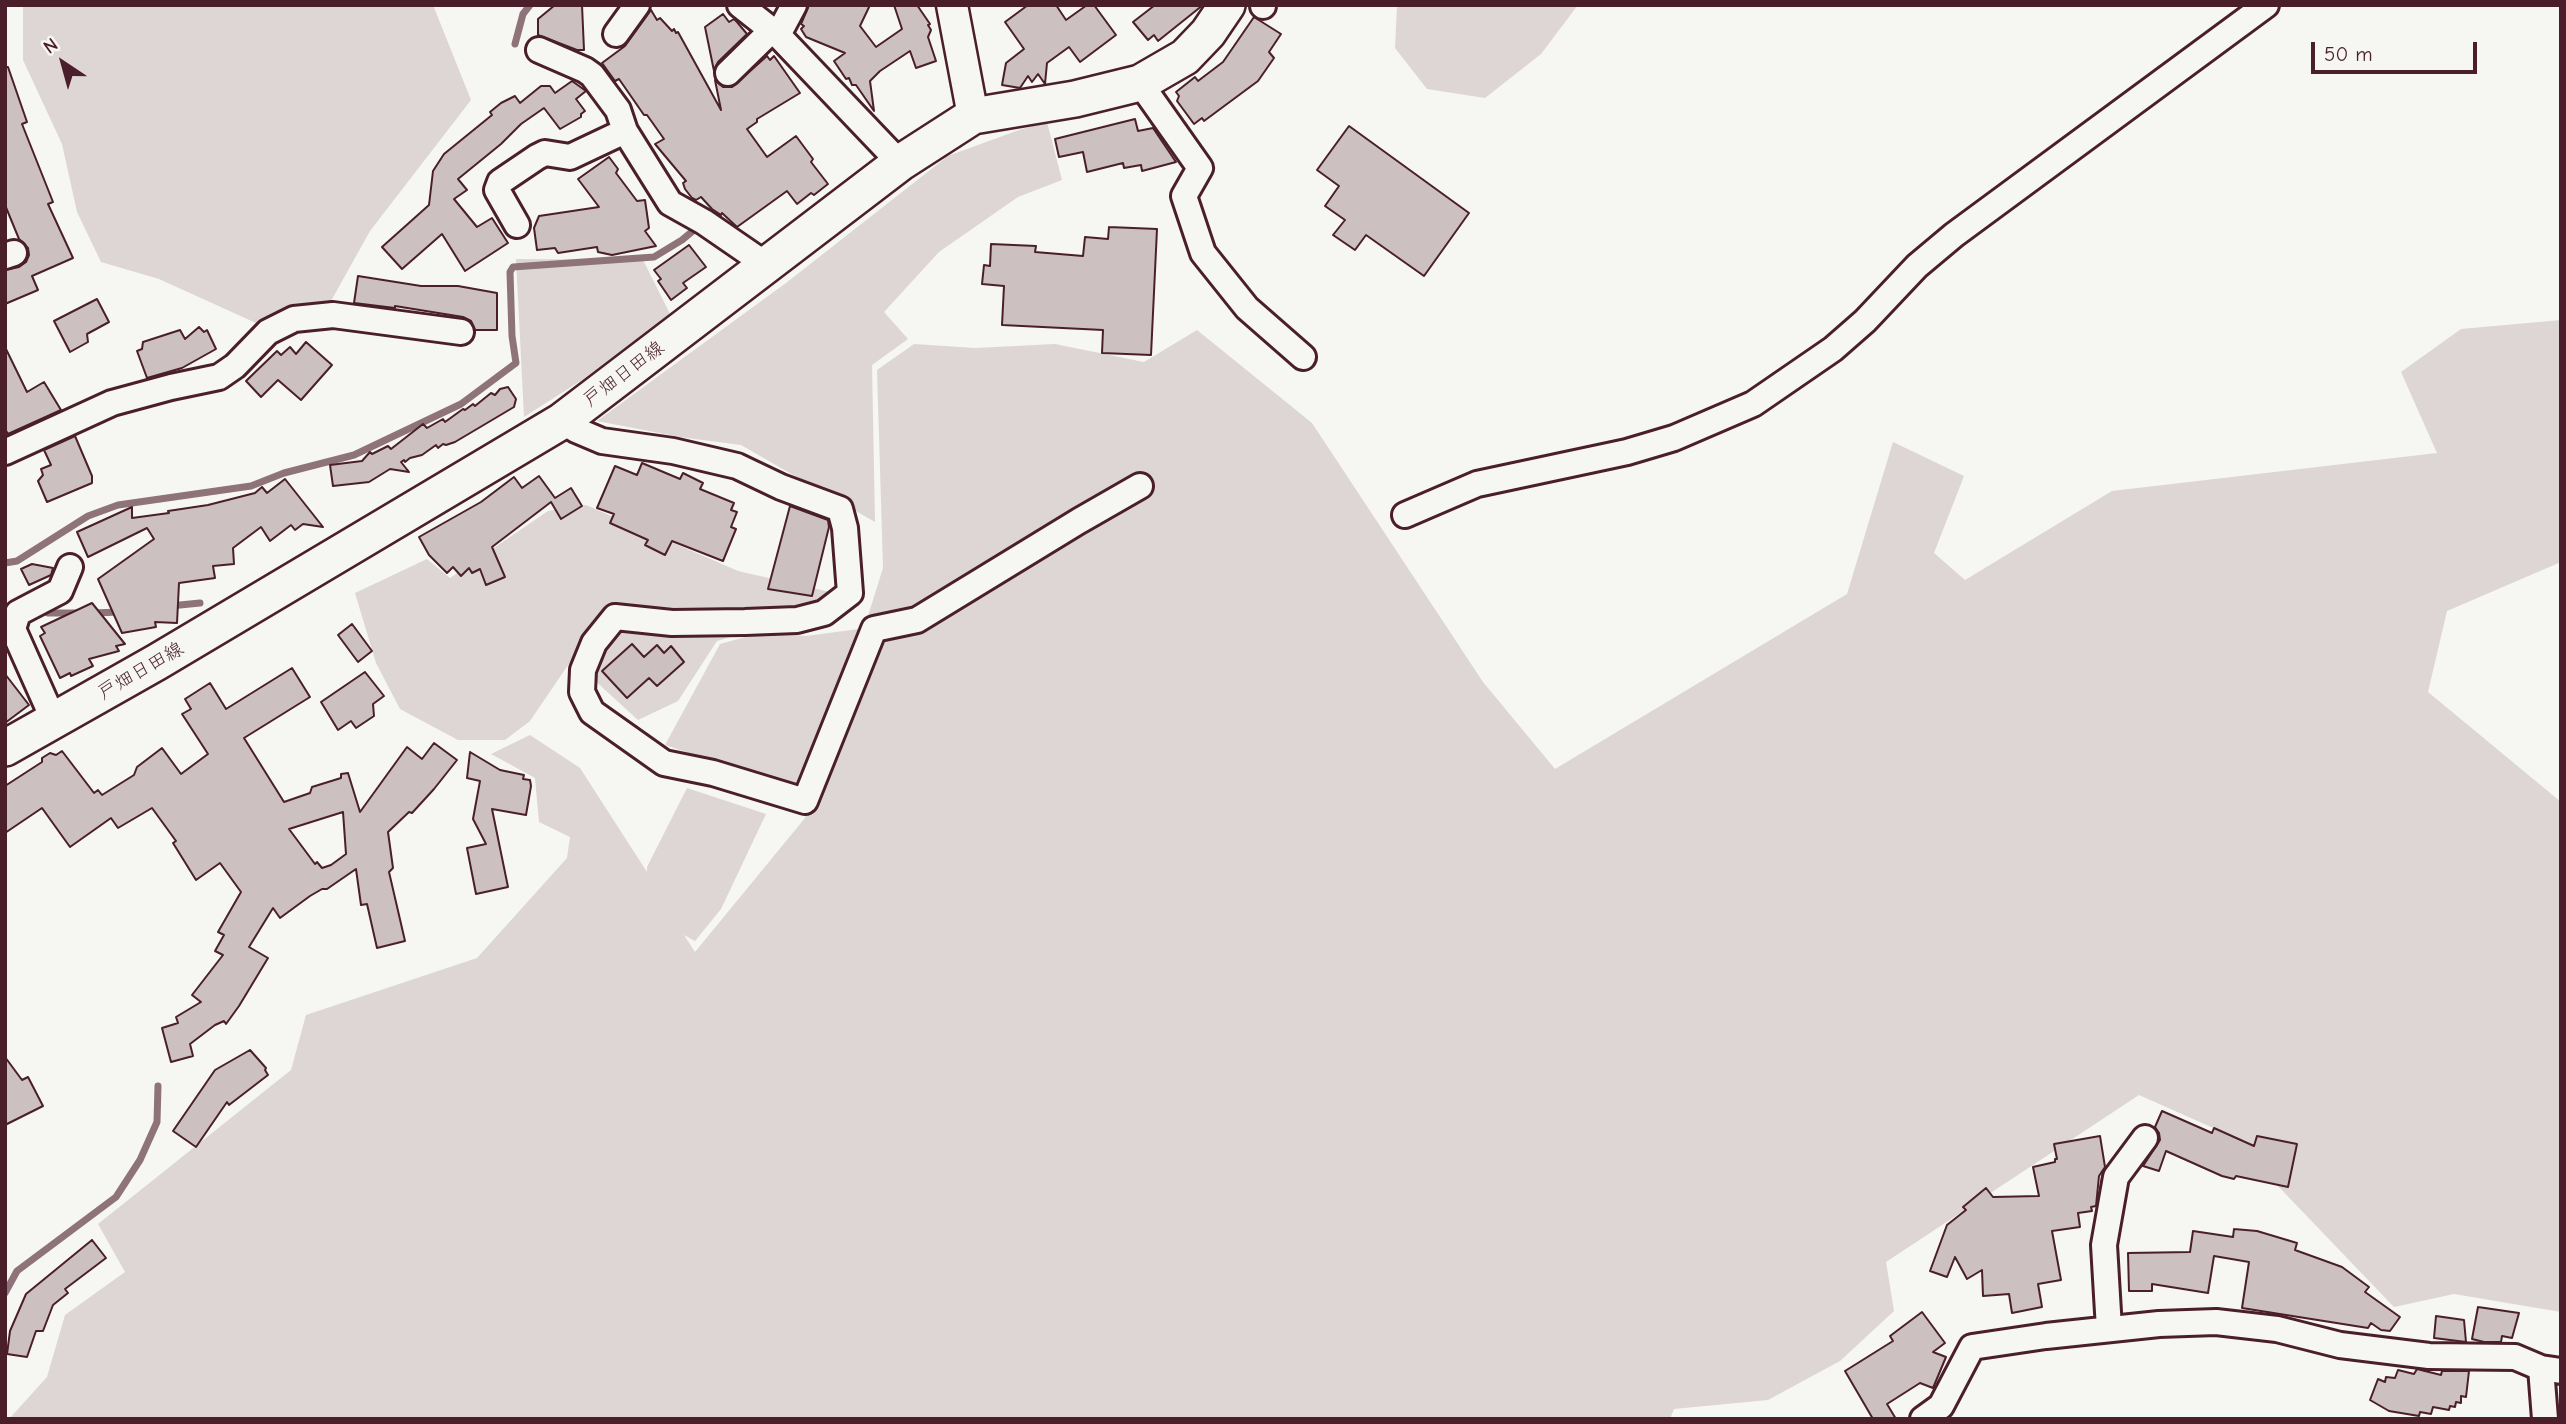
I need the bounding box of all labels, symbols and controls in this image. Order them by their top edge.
north arrow [28,28,98,98]
scale bar [2314,28,2480,72]
text: N [39,33,62,59]
text: 50 m [2324,42,2373,66]
street label: 戸畑日田線 [579,336,669,412]
street label: 戸畑日田線 [94,637,188,705]

